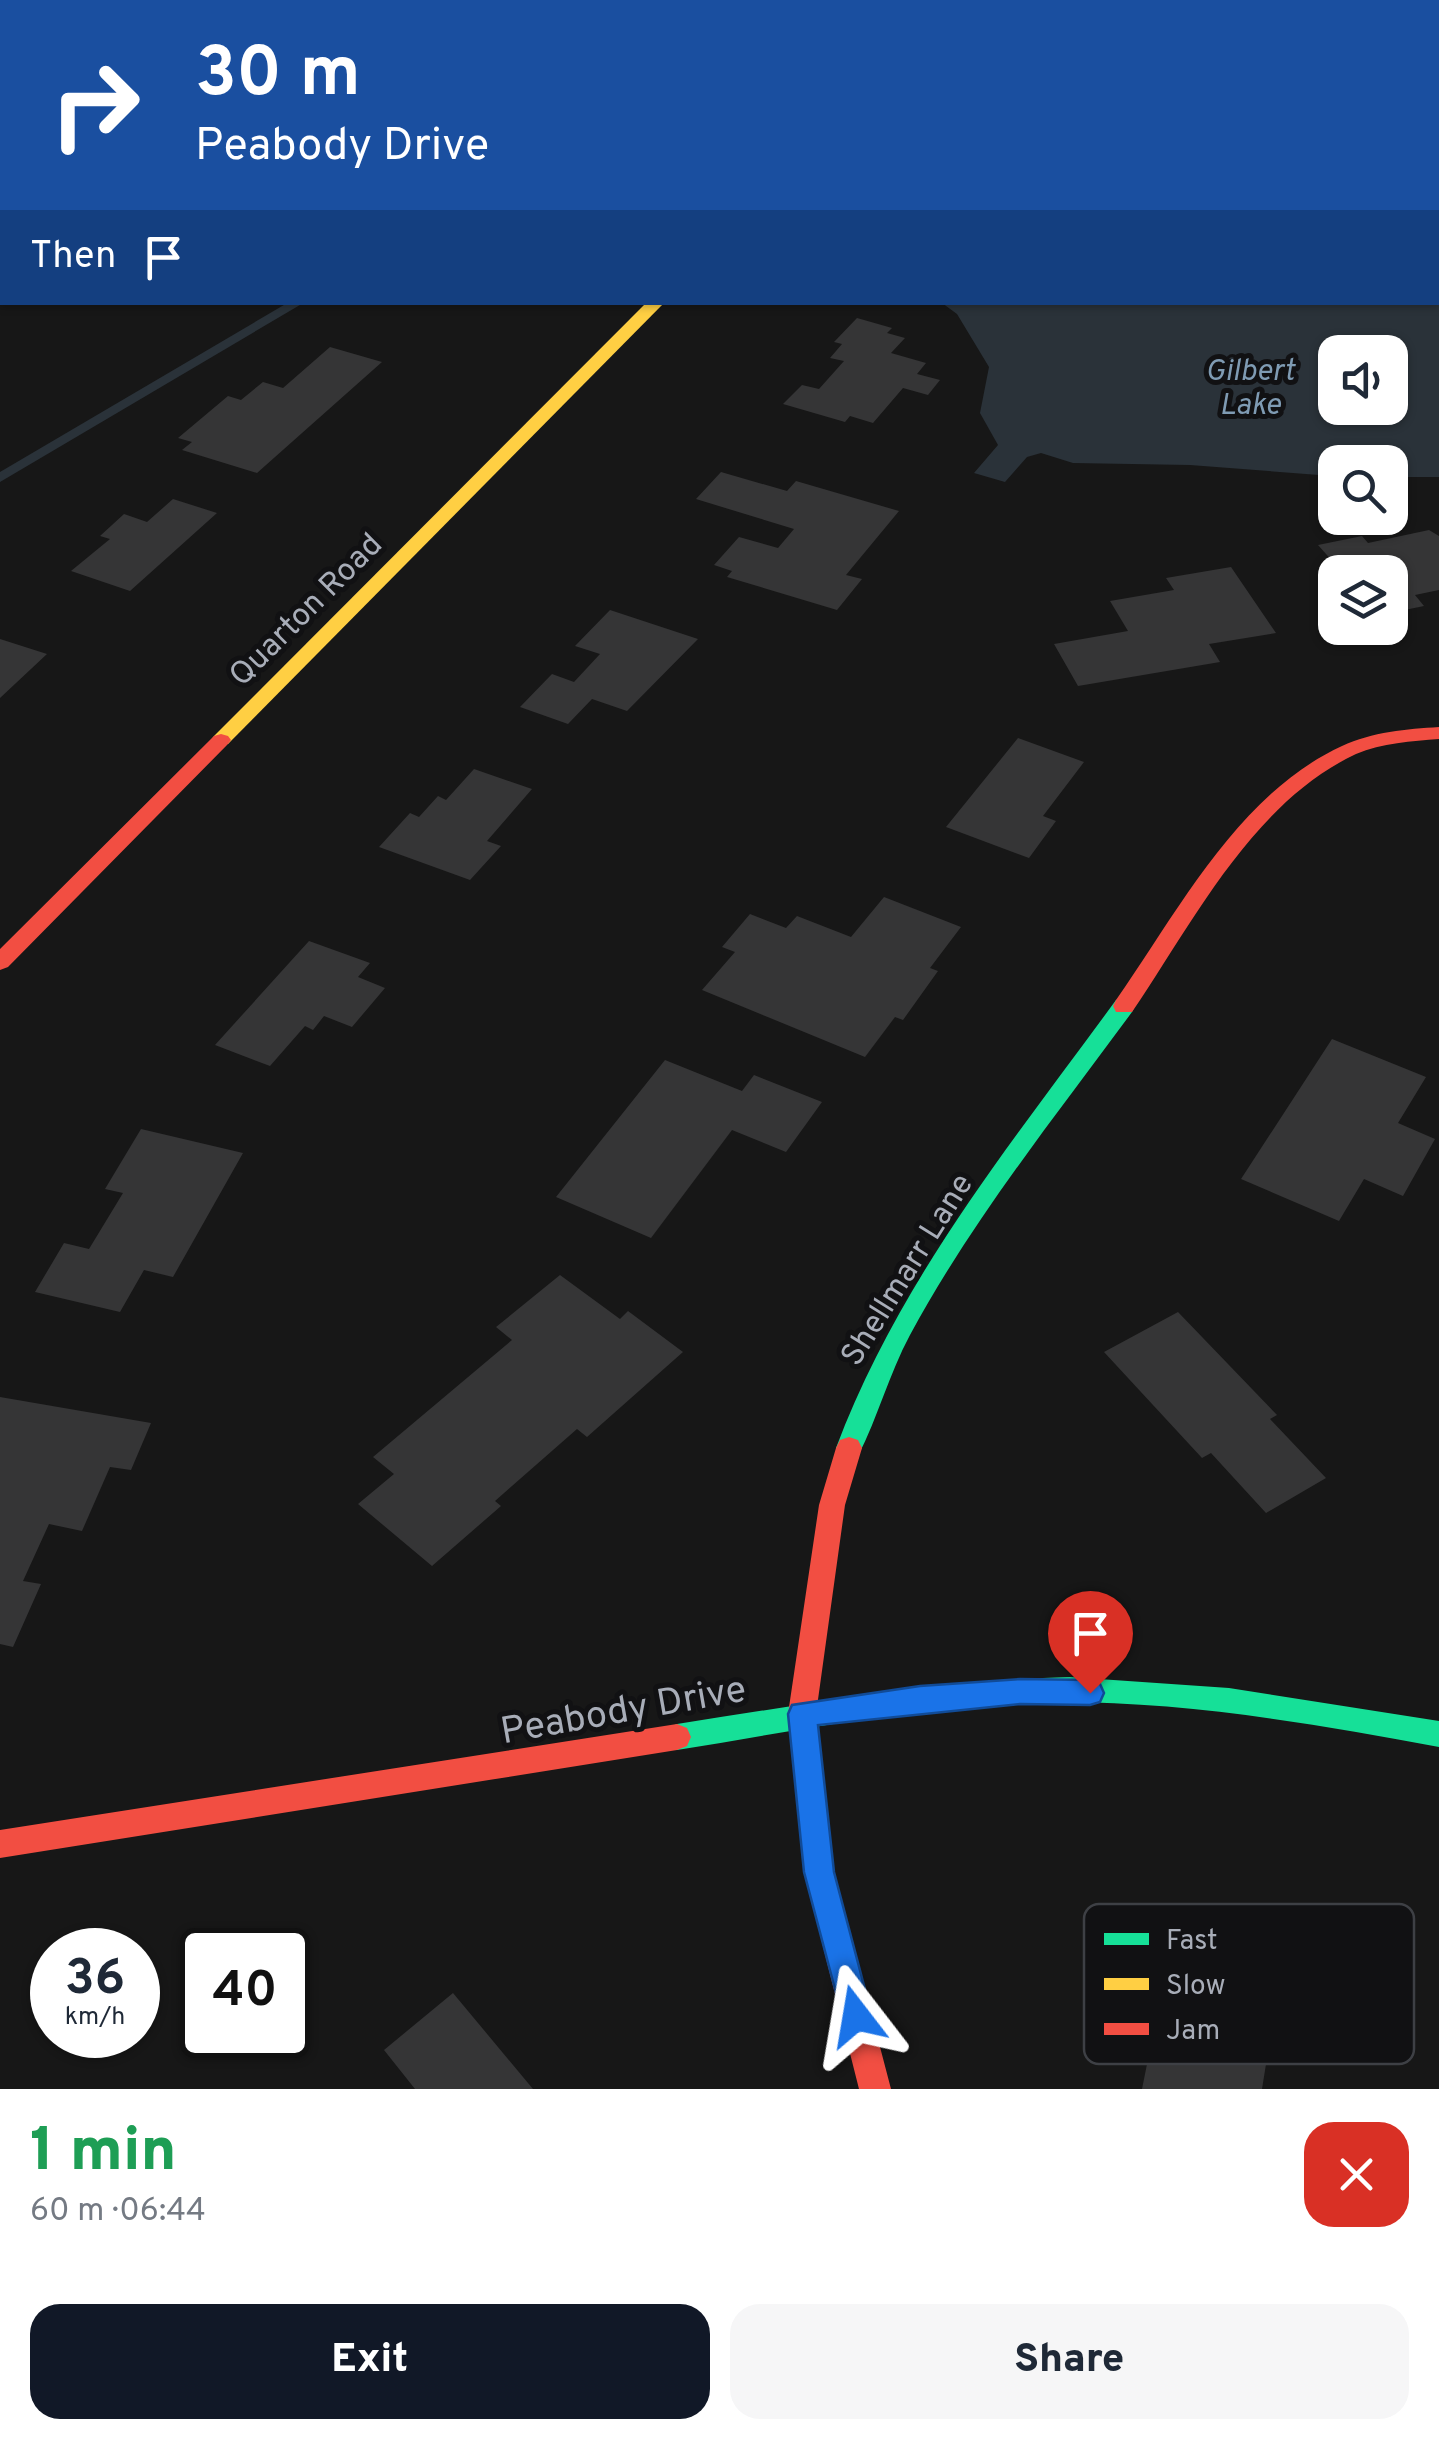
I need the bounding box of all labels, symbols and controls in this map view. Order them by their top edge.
text: 30 m [195,32,361,121]
icon: right [30,40,160,170]
text: Peabody Drive [195,119,489,176]
icon: arrive [136,230,191,285]
text: Then [30,233,116,282]
map controls [1318,335,1408,645]
button: sound [1318,335,1408,425]
water label: Gilbert Lake [1205,354,1296,425]
button: search [1318,445,1408,535]
street label: Quarton Road [222,526,392,696]
button: layers [1318,555,1408,645]
street label: Shellmarr Lane [833,1167,984,1374]
pin [1048,1591,1133,1694]
icon: arrive [1063,1606,1118,1661]
street label: Peabody Drive [497,1667,750,1758]
legend [1084,1904,1414,2064]
text: Fast [1166,1924,1218,1960]
speed limit sign: 40 [180,1928,310,2058]
text: 36 [65,1949,125,2012]
position arrow [804,1964,908,2068]
text: Slow [1166,1969,1225,2005]
text: km/h [65,2002,125,2034]
text: Jam [1166,2014,1220,2050]
text: 1 min [30,2116,177,2192]
button: close [1304,2122,1409,2227]
text: 60 m · 06:44 [30,2192,206,2232]
button: Exit [30,2304,710,2419]
button: Share [730,2304,1409,2419]

